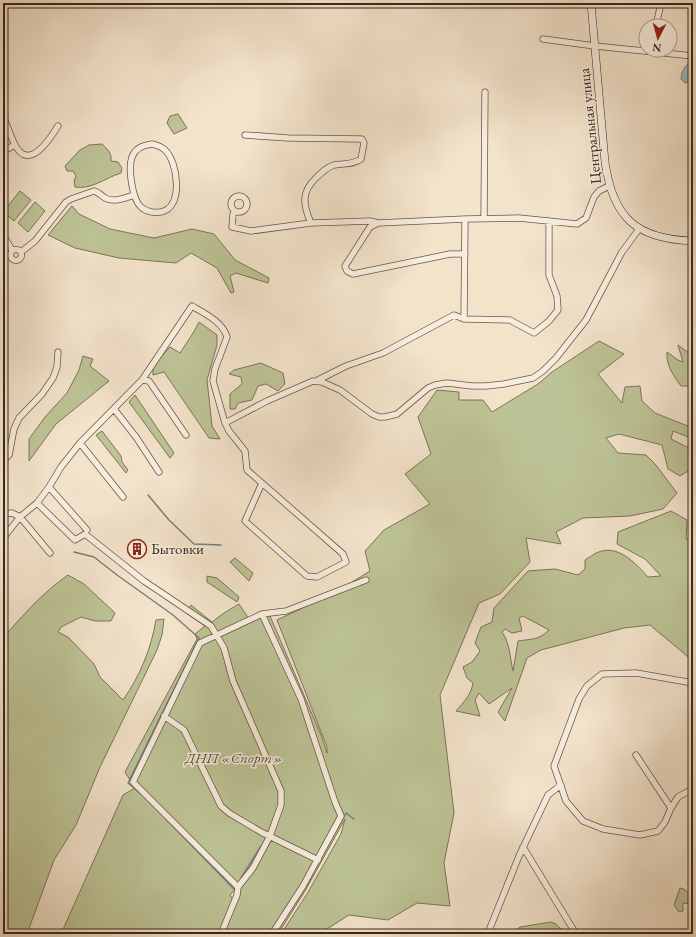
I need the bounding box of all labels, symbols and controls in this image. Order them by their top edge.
north arrow [638,18,678,58]
text: N [652,41,662,55]
street label: Центральная улица [574,67,605,185]
building icon: Бытовки [126,538,148,560]
place label: Бытовки [151,539,204,558]
park label: ДНП «Спорт» [184,748,283,767]

